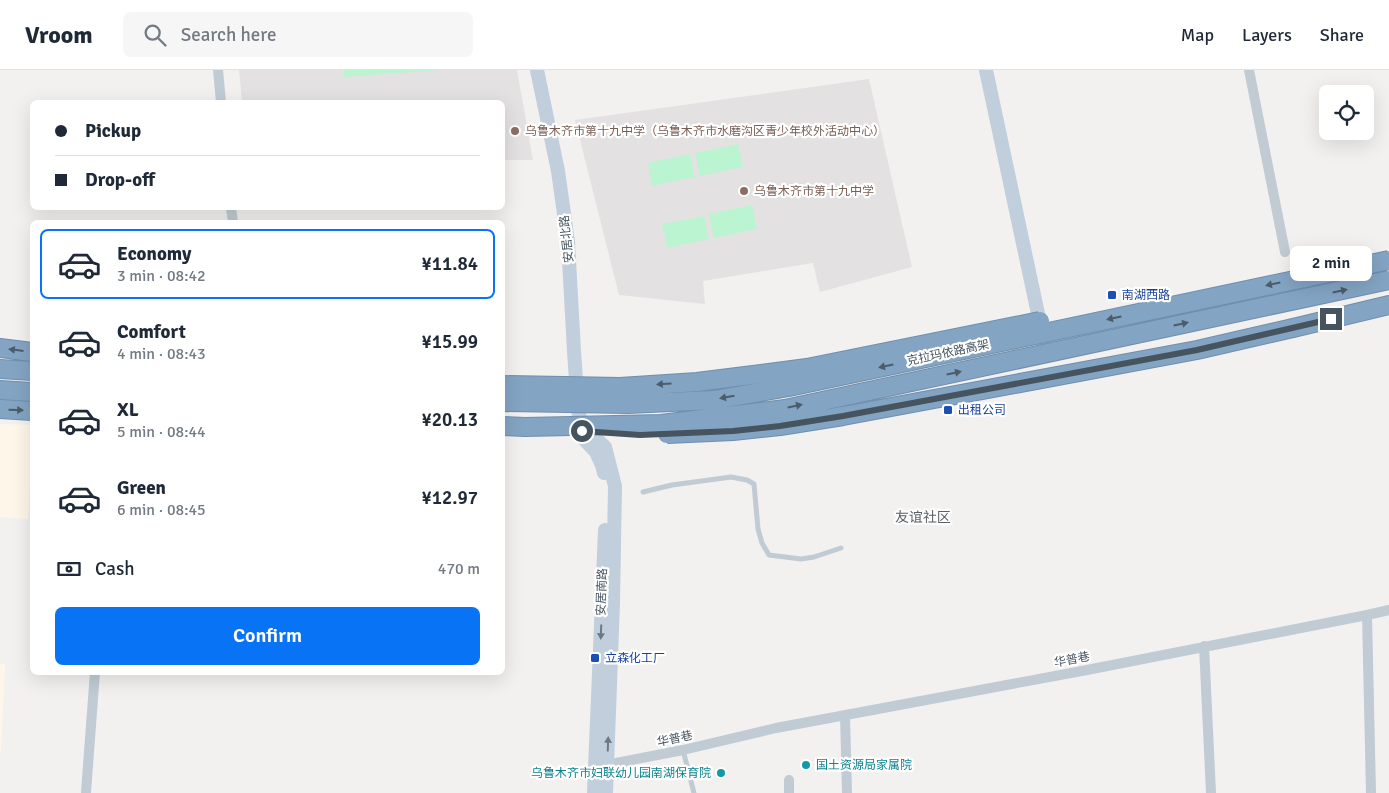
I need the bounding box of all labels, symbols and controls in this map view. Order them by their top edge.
search box [123,12,473,57]
text: Vroom [25,20,93,50]
icon: search [141,21,169,49]
text: Search here [181,23,276,47]
text: Map [1181,24,1214,46]
text: Layers [1242,24,1292,46]
text: Share [1320,24,1364,46]
map controls [1319,85,1374,140]
button: locate [1319,85,1374,140]
text: Pickup [85,119,141,143]
place label: 乌鲁木齐市第十九中学（乌鲁木齐市水磨沟区青少年校外活动中心） [525,124,885,139]
marker: 乌鲁木齐市第十九中学（乌鲁木齐市水磨沟区青少年校外活动中心） [509,125,521,137]
text: Drop-off [85,168,155,192]
place label: 乌鲁木齐市第十九中学 [754,184,874,199]
marker: 乌鲁木齐市第十九中学 [738,185,750,197]
street label: 安居北路 [557,214,577,264]
icon: car [57,242,102,287]
text: Economy [117,242,191,266]
callout: 2 min [1290,246,1372,282]
text: ¥11.84 [421,252,478,276]
text: 2 min [1312,253,1350,273]
text: 3 min · 08:42 [117,266,206,286]
one-way arrow [1264,281,1280,289]
one-way arrow [1333,287,1348,295]
place label: 南湖西路 [1122,288,1170,303]
marker: 南湖西路 [1106,289,1118,301]
route end [1320,308,1342,330]
one-way arrow [1106,314,1121,322]
icon: car [57,320,102,365]
text: Comfort [117,320,186,344]
one-way arrow [1174,320,1190,328]
text: ¥15.99 [421,330,478,354]
street label: 克拉玛依路高架 [905,337,991,369]
text: 4 min · 08:43 [117,344,206,364]
one-way arrow [8,346,24,354]
one-way arrow [879,362,894,370]
one-way arrow [946,369,962,377]
one-way arrow [656,380,672,388]
one-way arrow [719,394,735,402]
icon: car [57,398,102,443]
text: XL [117,398,139,422]
one-way arrow [787,402,803,410]
place label: 出租公司 [958,403,1006,418]
marker: 出租公司 [942,404,954,416]
one-way arrow [9,406,25,414]
text: ¥20.13 [421,408,478,432]
route start [571,420,593,442]
text: 5 min · 08:44 [117,422,206,442]
icon: car [57,476,102,521]
text: Green [117,476,166,500]
text: ¥12.97 [421,486,478,510]
text: 6 min · 08:45 [117,500,206,520]
district label: 友谊社区 [895,509,951,526]
icon: cash [55,555,83,583]
text: Cash [95,557,135,581]
text: 470 m [438,559,480,579]
street label: 安居南路 [594,568,610,616]
button: Confirm [55,607,480,665]
one-way arrow [596,624,604,640]
street label: 华普巷 [1053,649,1091,671]
place label: 立森化工厂 [605,651,665,666]
marker: 立森化工厂 [589,652,601,664]
street label: 华普巷 [656,728,694,750]
one-way arrow [604,736,612,752]
place label: 国土资源局家属院 [816,758,912,773]
marker: 国土资源局家属院 [800,759,812,771]
place label: 乌鲁木齐市妇联幼儿园南湖保育院 [531,766,711,781]
marker: 乌鲁木齐市妇联幼儿园南湖保育院 [715,767,727,779]

